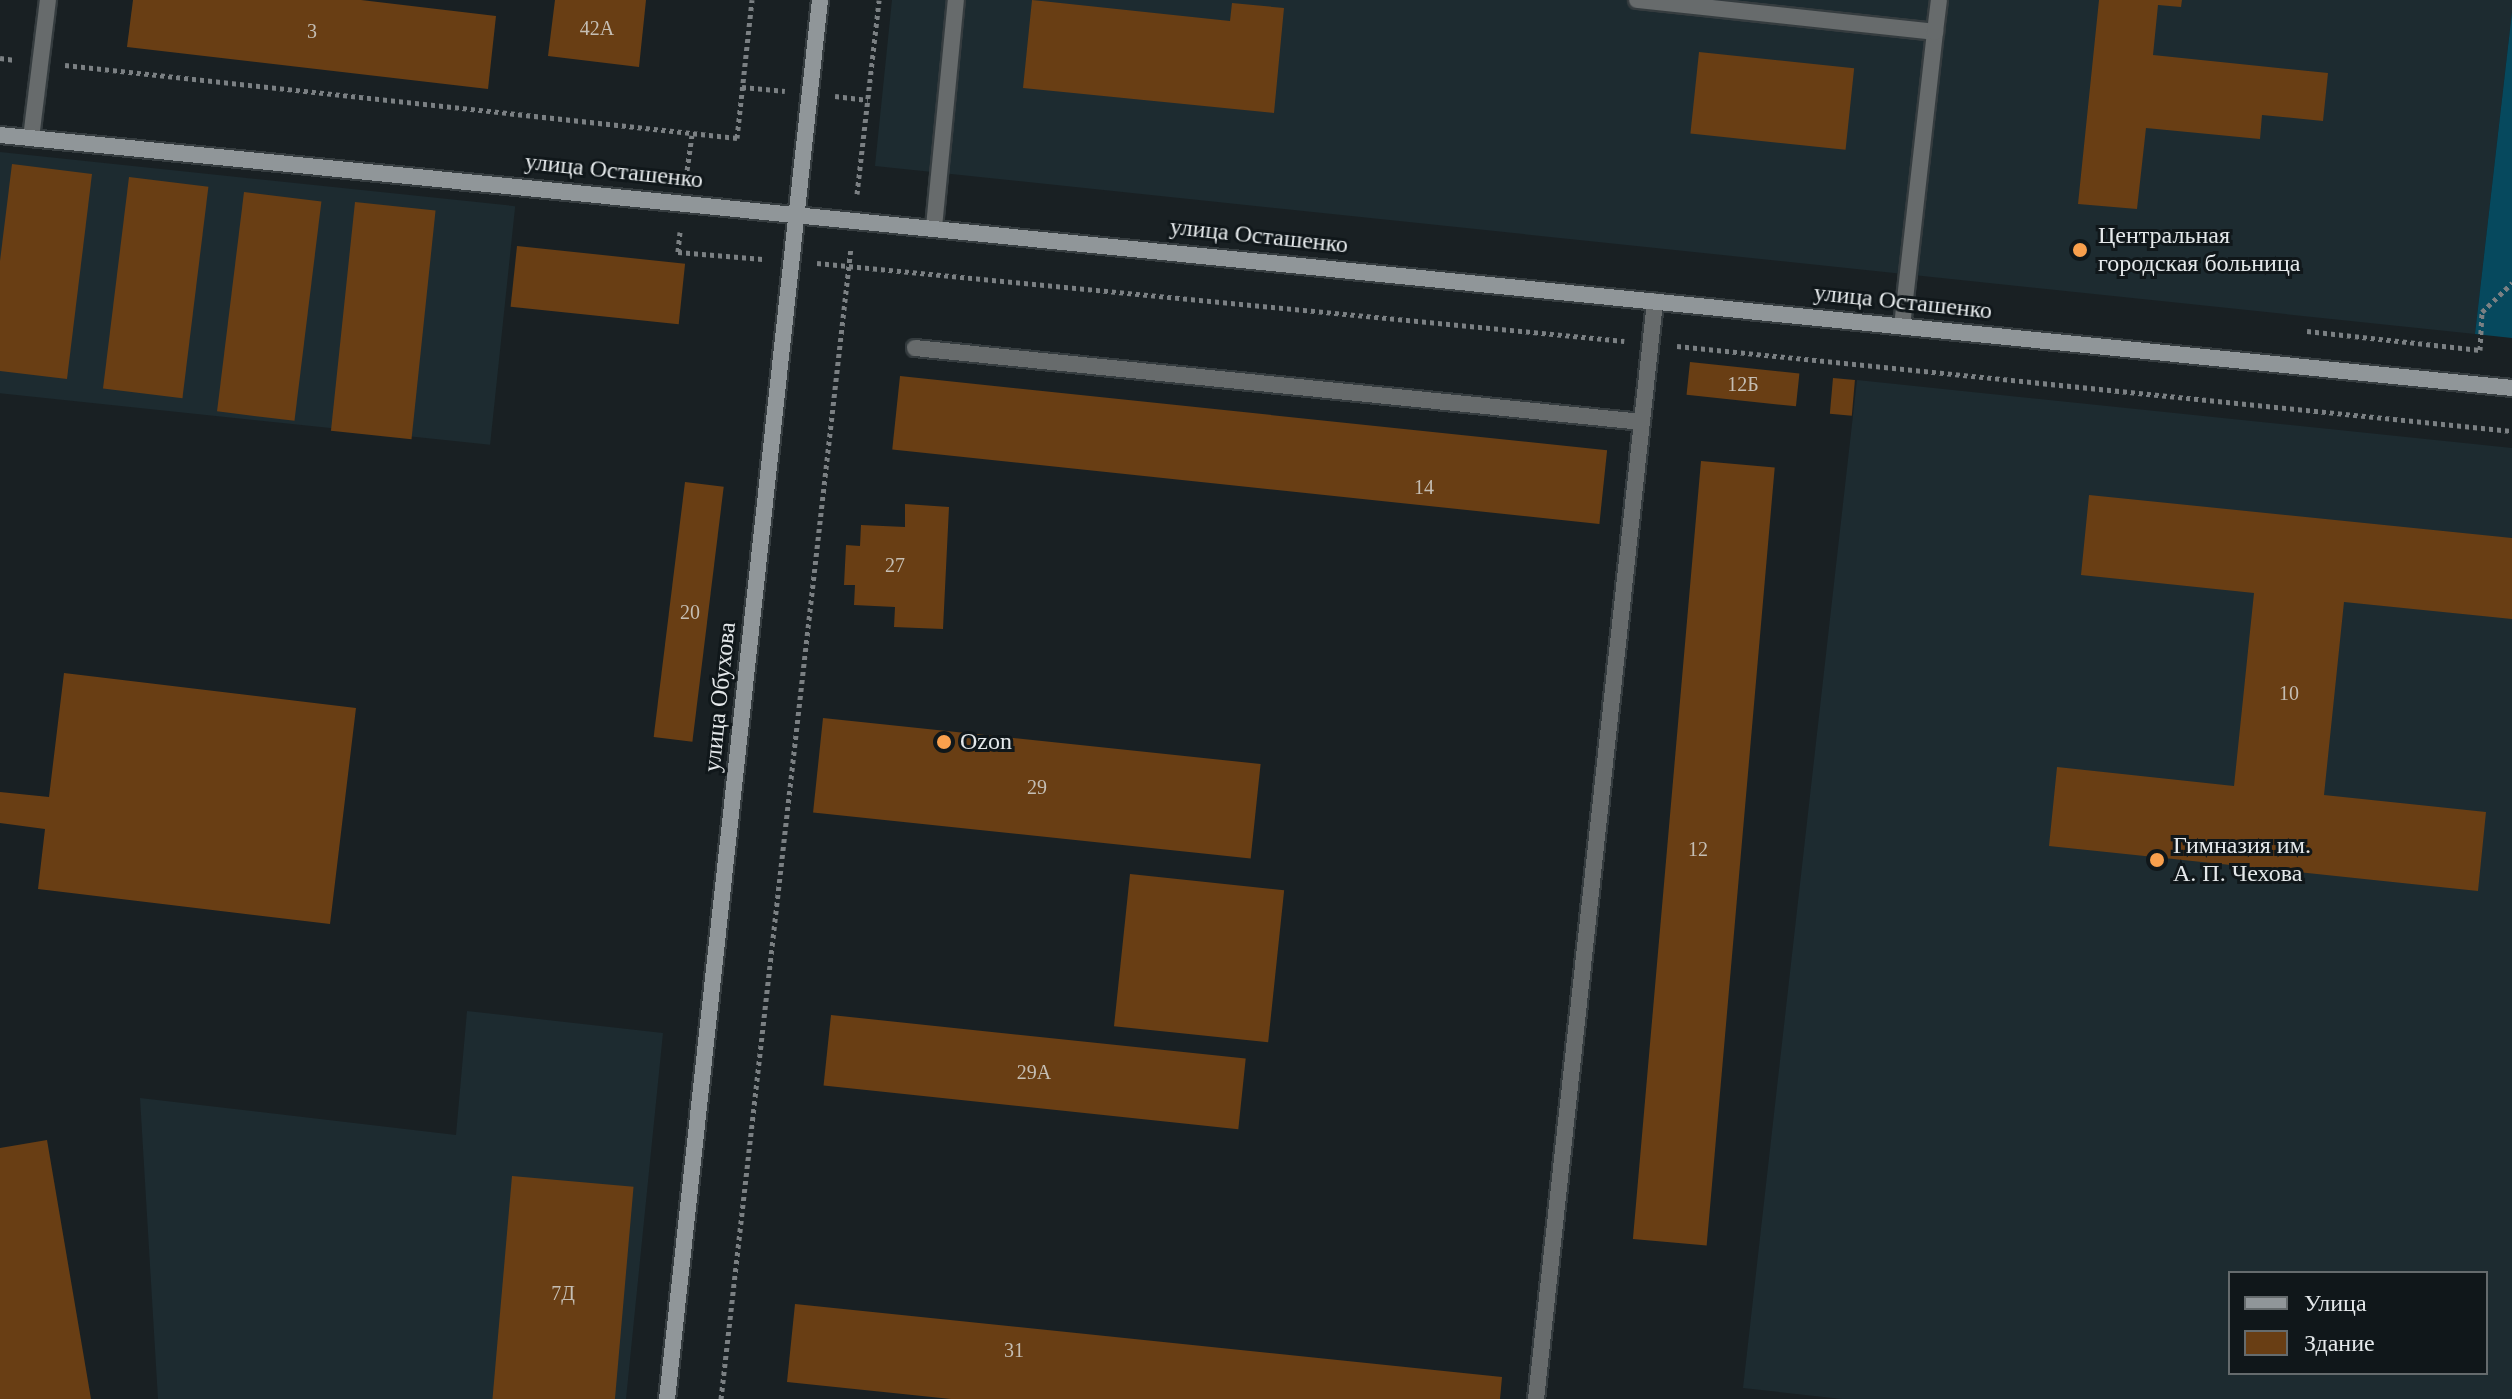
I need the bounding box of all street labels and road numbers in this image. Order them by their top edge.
street label: улица Осташенко [523,147,705,195]
street label: улица Осташенко [1168,212,1350,260]
street label: улица Осташенко [1812,278,1994,326]
street label: улица Обухова [698,621,742,773]

